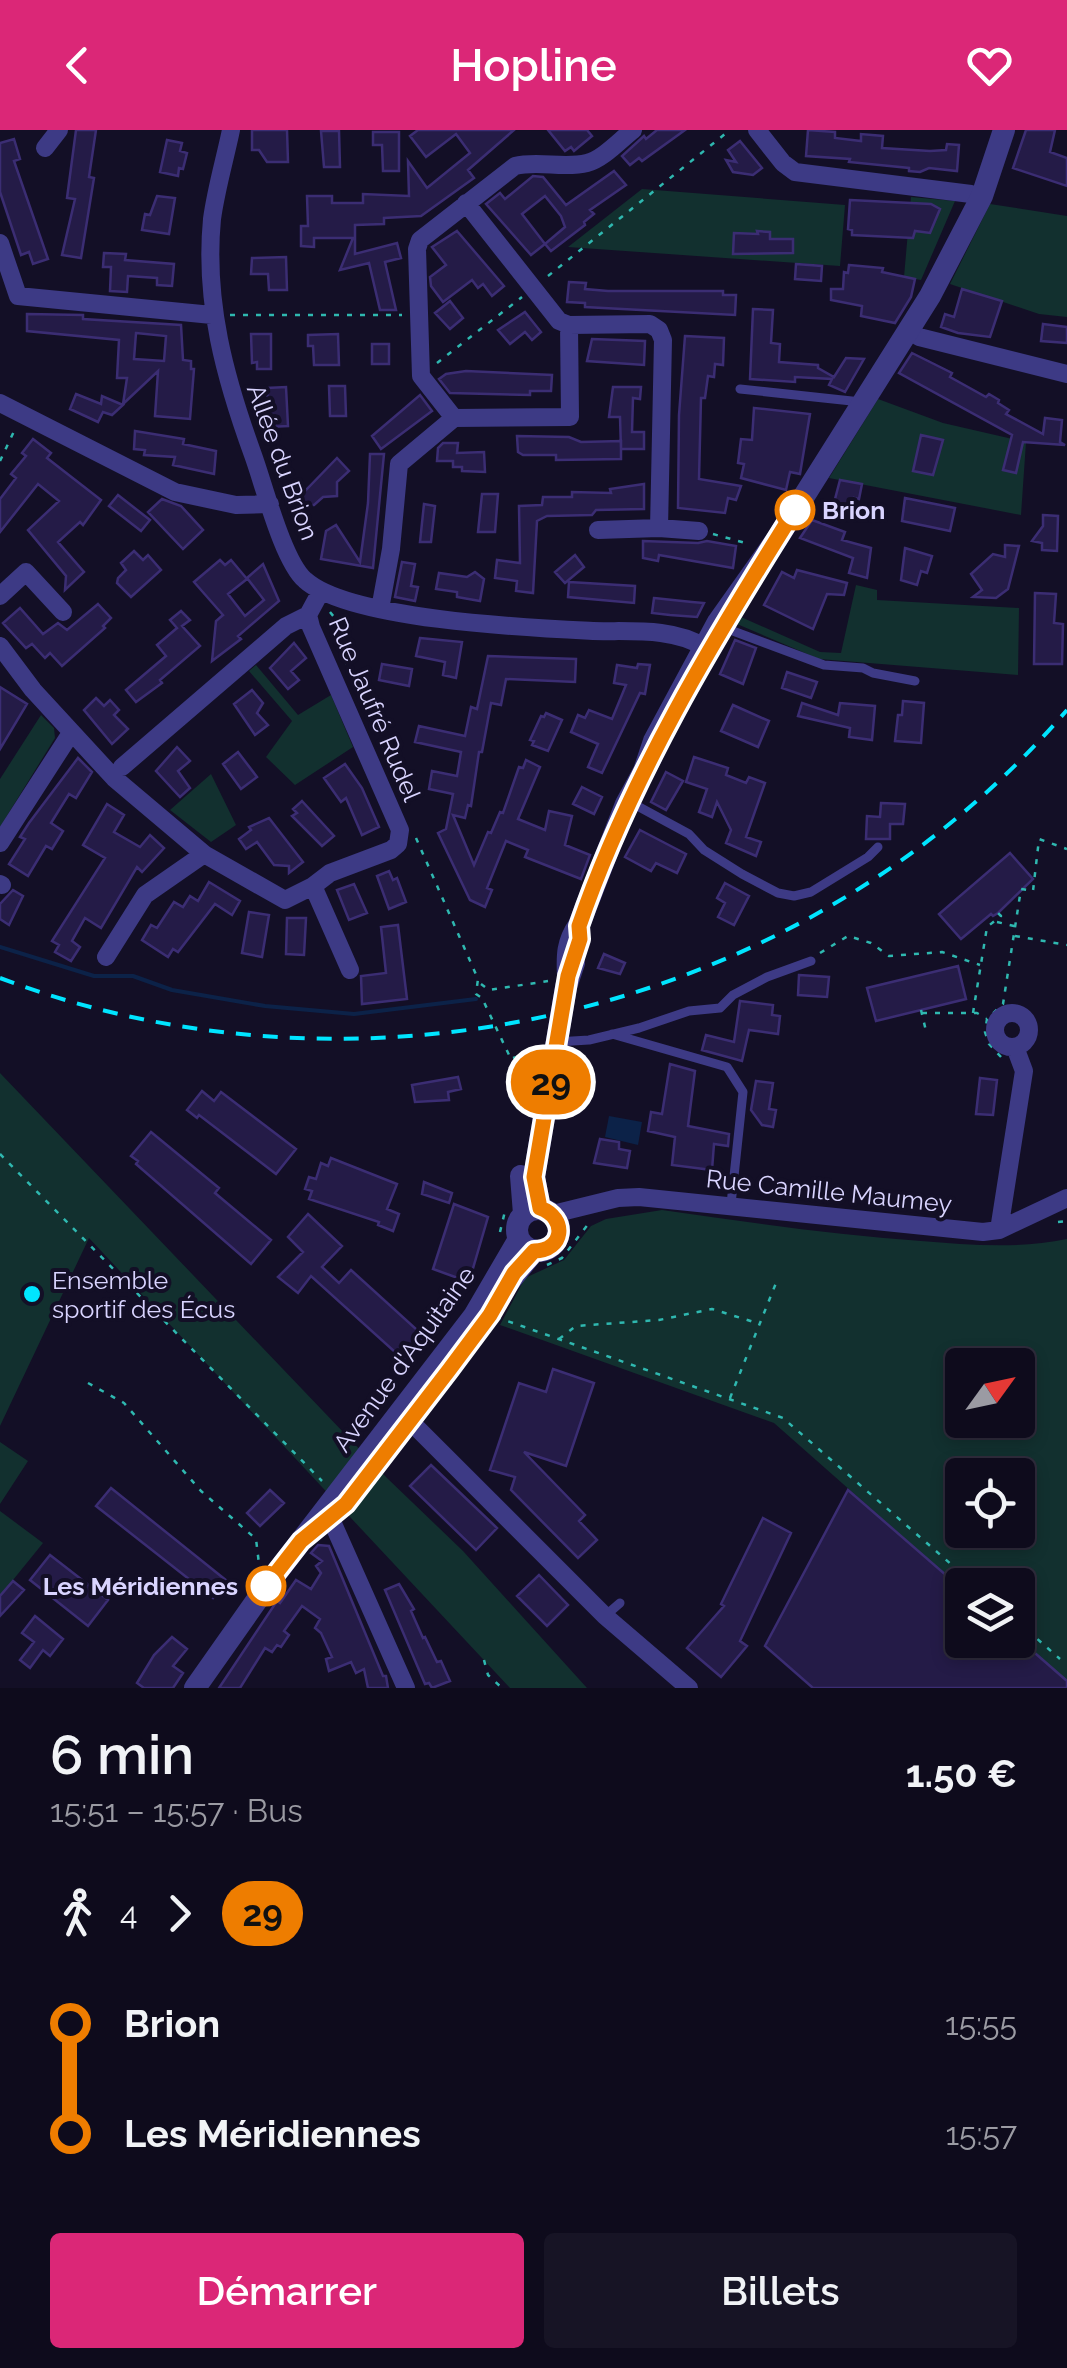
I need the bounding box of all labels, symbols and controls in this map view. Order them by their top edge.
icon: back [50,38,105,93]
icon: heart [962,38,1017,93]
text: Hopline [450,39,617,92]
street label: Allée du Brion [241,380,325,544]
marker: Brion [776,491,814,529]
place label: Brion [822,495,885,525]
street label: Rue Jaufré Rudel [323,612,427,806]
line badge: 29 [506,1050,596,1114]
text: 29 [531,1062,571,1103]
street label: Rue Camille Maumey [705,1163,954,1219]
street label: Avenue d'Aquitaine [327,1260,481,1458]
place label: Ensemble sportif des Écus [52,1265,235,1324]
marker: Ensemble sportif des Écus [21,1283,43,1305]
north arrow [945,1348,1035,1438]
map controls [945,1348,1035,1658]
button: locate [945,1458,1035,1548]
marker: Les Méridiennes [247,1567,285,1605]
button: layers [945,1568,1035,1658]
place label: Les Méridiennes [43,1571,238,1601]
text: 6 min [50,1722,194,1787]
text: 1.50 € [906,1751,1017,1796]
text: 15:51 – 15:57 · Bus [50,1792,303,1829]
icon: walk [50,1886,105,1941]
icon: forward [152,1886,207,1941]
text: 29 [242,1893,283,1934]
text: 4 [120,1895,137,1932]
text: Brion [124,2001,220,2046]
text: 15:55 [945,2005,1017,2042]
text: Les Méridiennes [124,2111,421,2156]
text: 15:57 [945,2115,1017,2152]
button: Démarrer [50,2233,524,2348]
button: Billets [544,2233,1017,2348]

